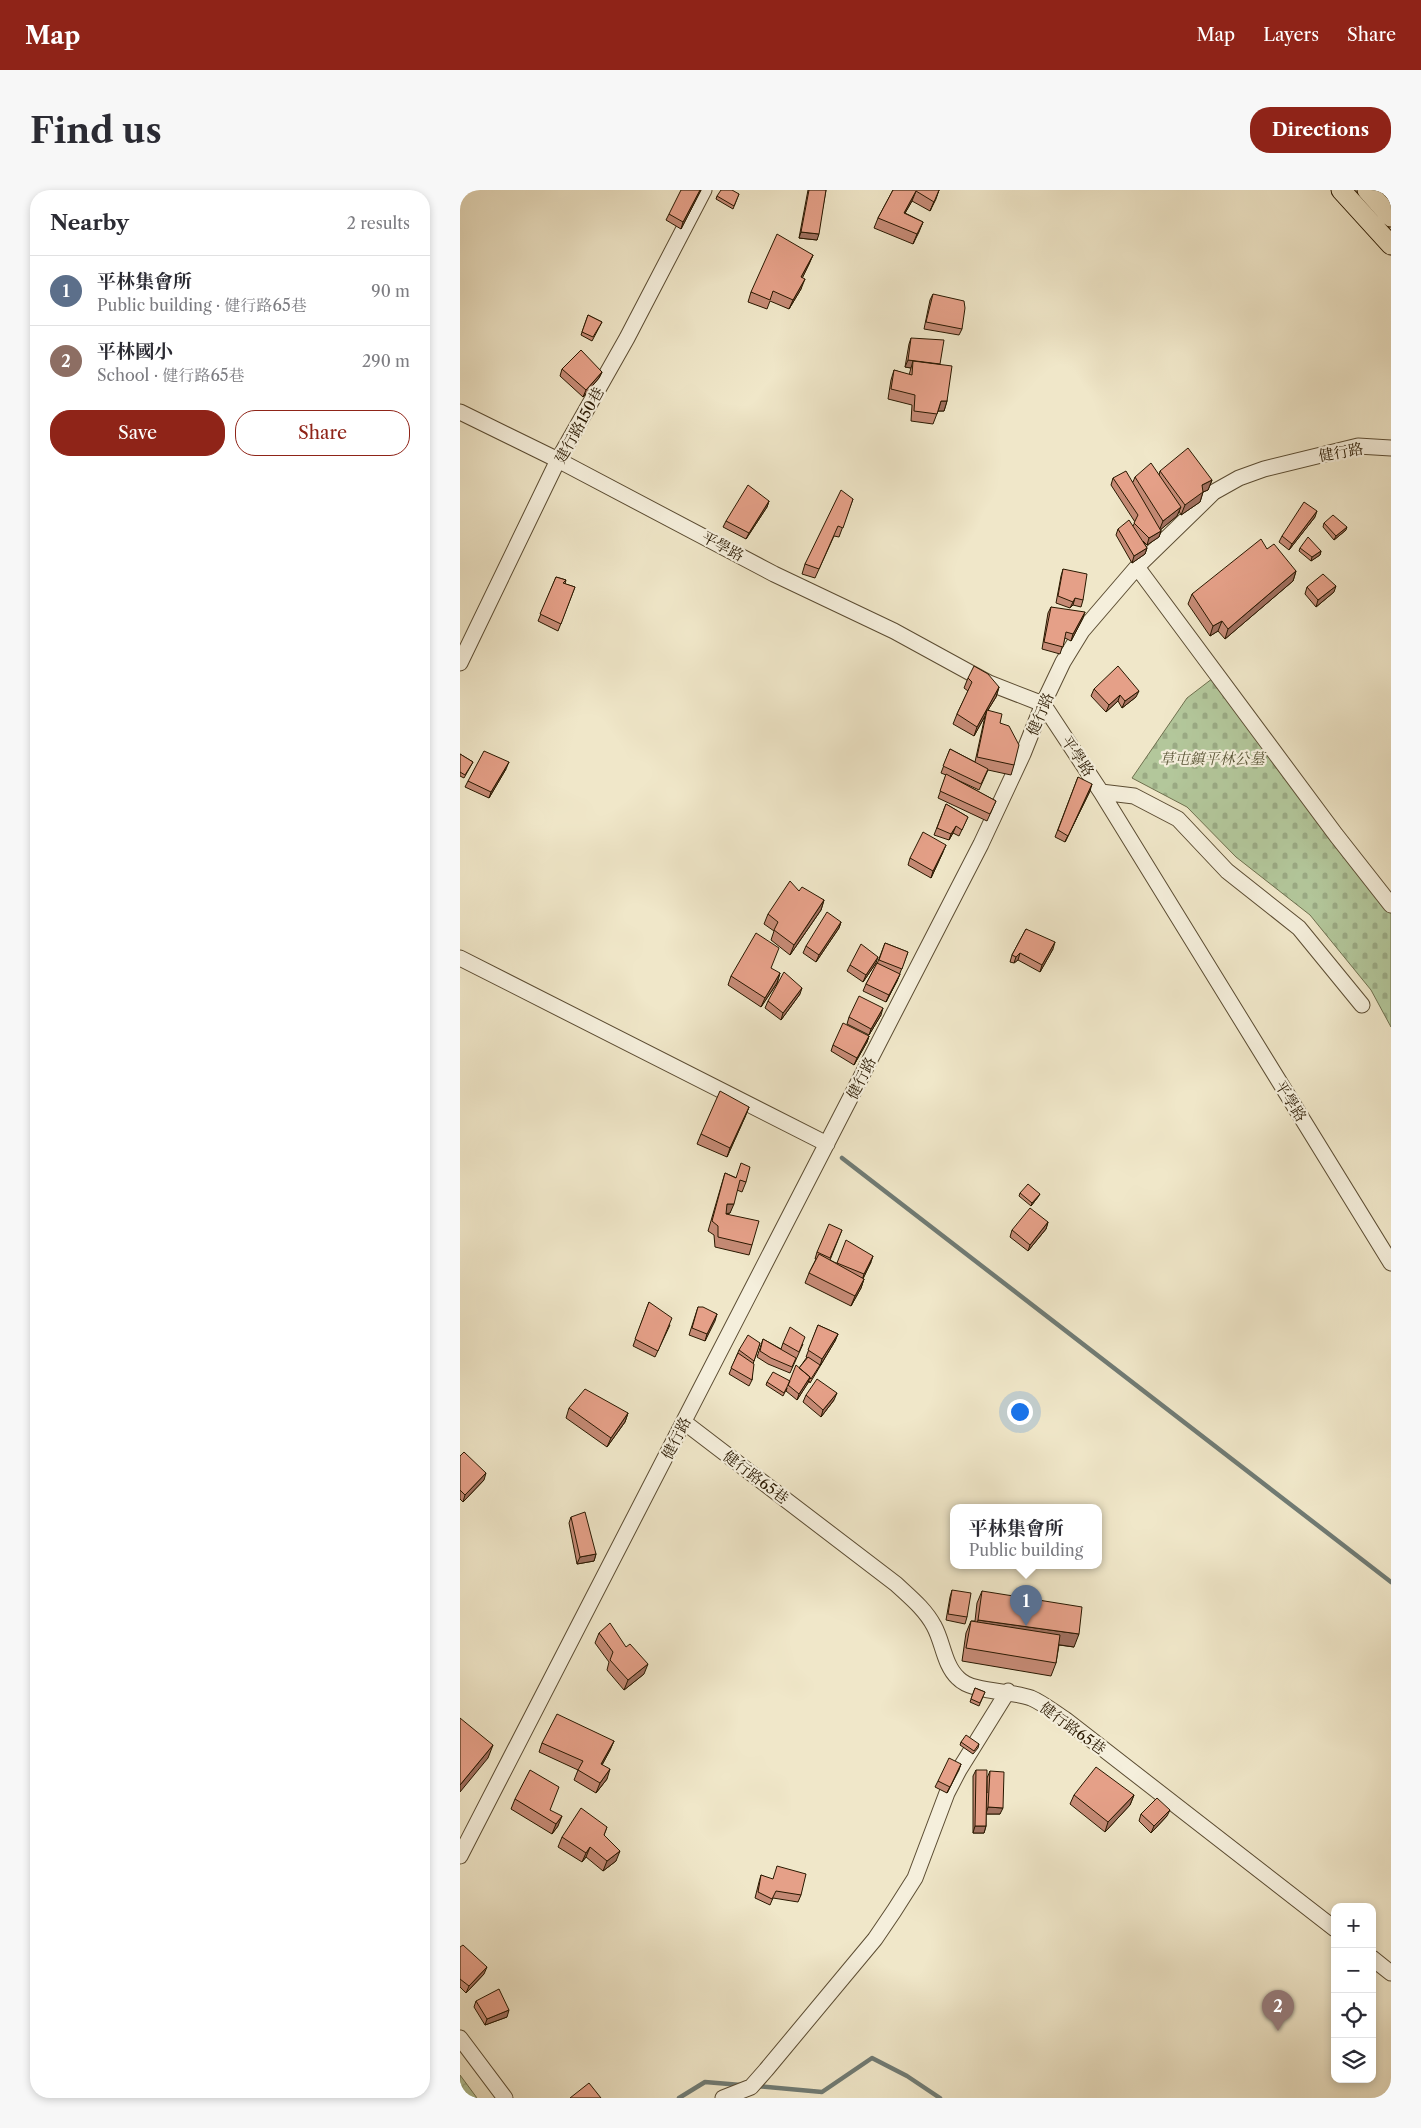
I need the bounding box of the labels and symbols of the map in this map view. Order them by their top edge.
street label: 建行路150巷 [550,384,608,466]
street label: 健行路 [1317,439,1365,465]
street label: 平學路 [699,527,747,565]
street label: 健行路 [1022,690,1058,738]
street label: 平學路 [1058,732,1098,780]
park label: 草屯鎮平林公墓 [1159,749,1267,768]
street label: 健行路 [842,1054,880,1102]
street label: 平學路 [1271,1077,1311,1125]
your location [1007,1399,1033,1425]
street label: 健行路 [657,1414,695,1462]
street label: 健行路65巷 [720,1446,792,1508]
pin: 1 [1010,1585,1042,1626]
street label: 健行路65巷 [1036,1698,1110,1758]
pin: 2 [1262,1990,1294,2031]

